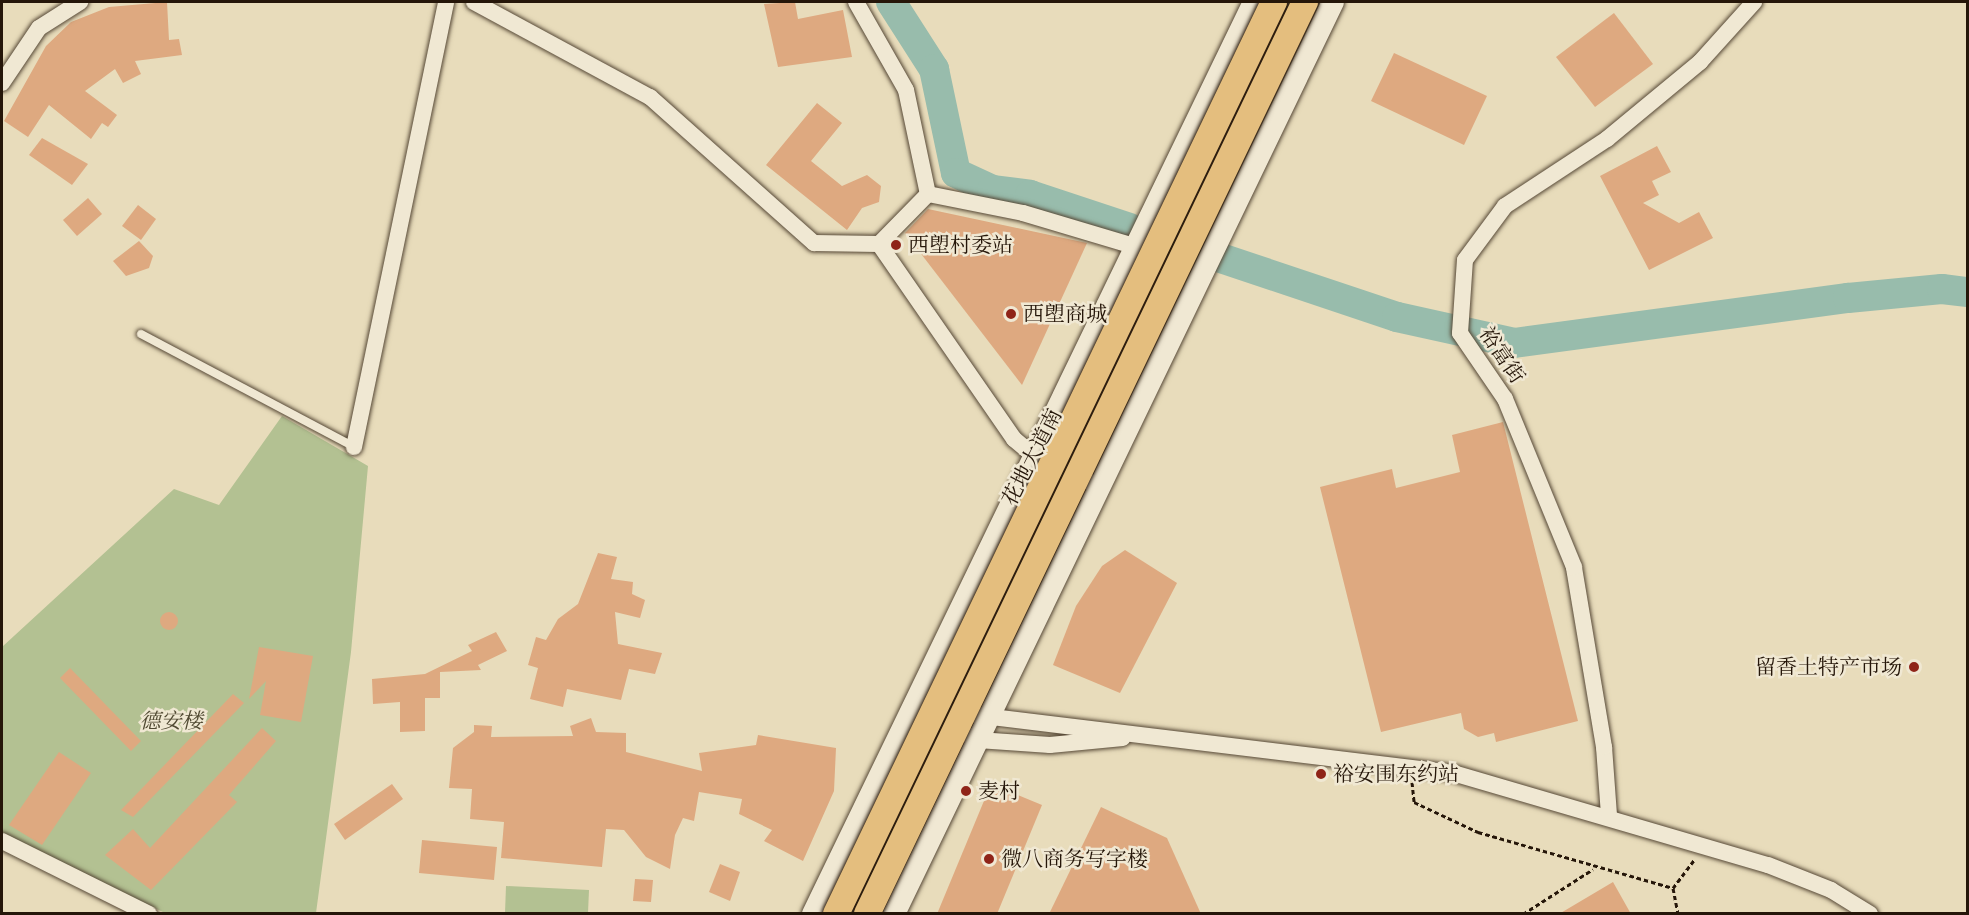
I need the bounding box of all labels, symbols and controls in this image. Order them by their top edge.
place label: 西塱村委站 [908,232,1013,258]
marker: 西塱村委站 [889,238,903,252]
place label: 西塱商城 [1023,301,1107,327]
marker: 西塱商城 [1004,307,1018,321]
street label: 裕富街 [1474,322,1530,388]
street label: 花地大道南 [997,405,1067,509]
place label: 留香土特产市场 [1755,654,1902,680]
marker: 留香土特产市场 [1907,660,1921,674]
park label: 德安楼 [140,708,202,734]
place label: 裕安围东约站 [1333,761,1459,787]
marker: 裕安围东约站 [1314,767,1328,781]
place label: 麦村 [978,778,1020,804]
marker: 麦村 [959,784,973,798]
place label: 微八商务写字楼 [1001,846,1148,872]
marker: 微八商务写字楼 [982,852,996,866]

